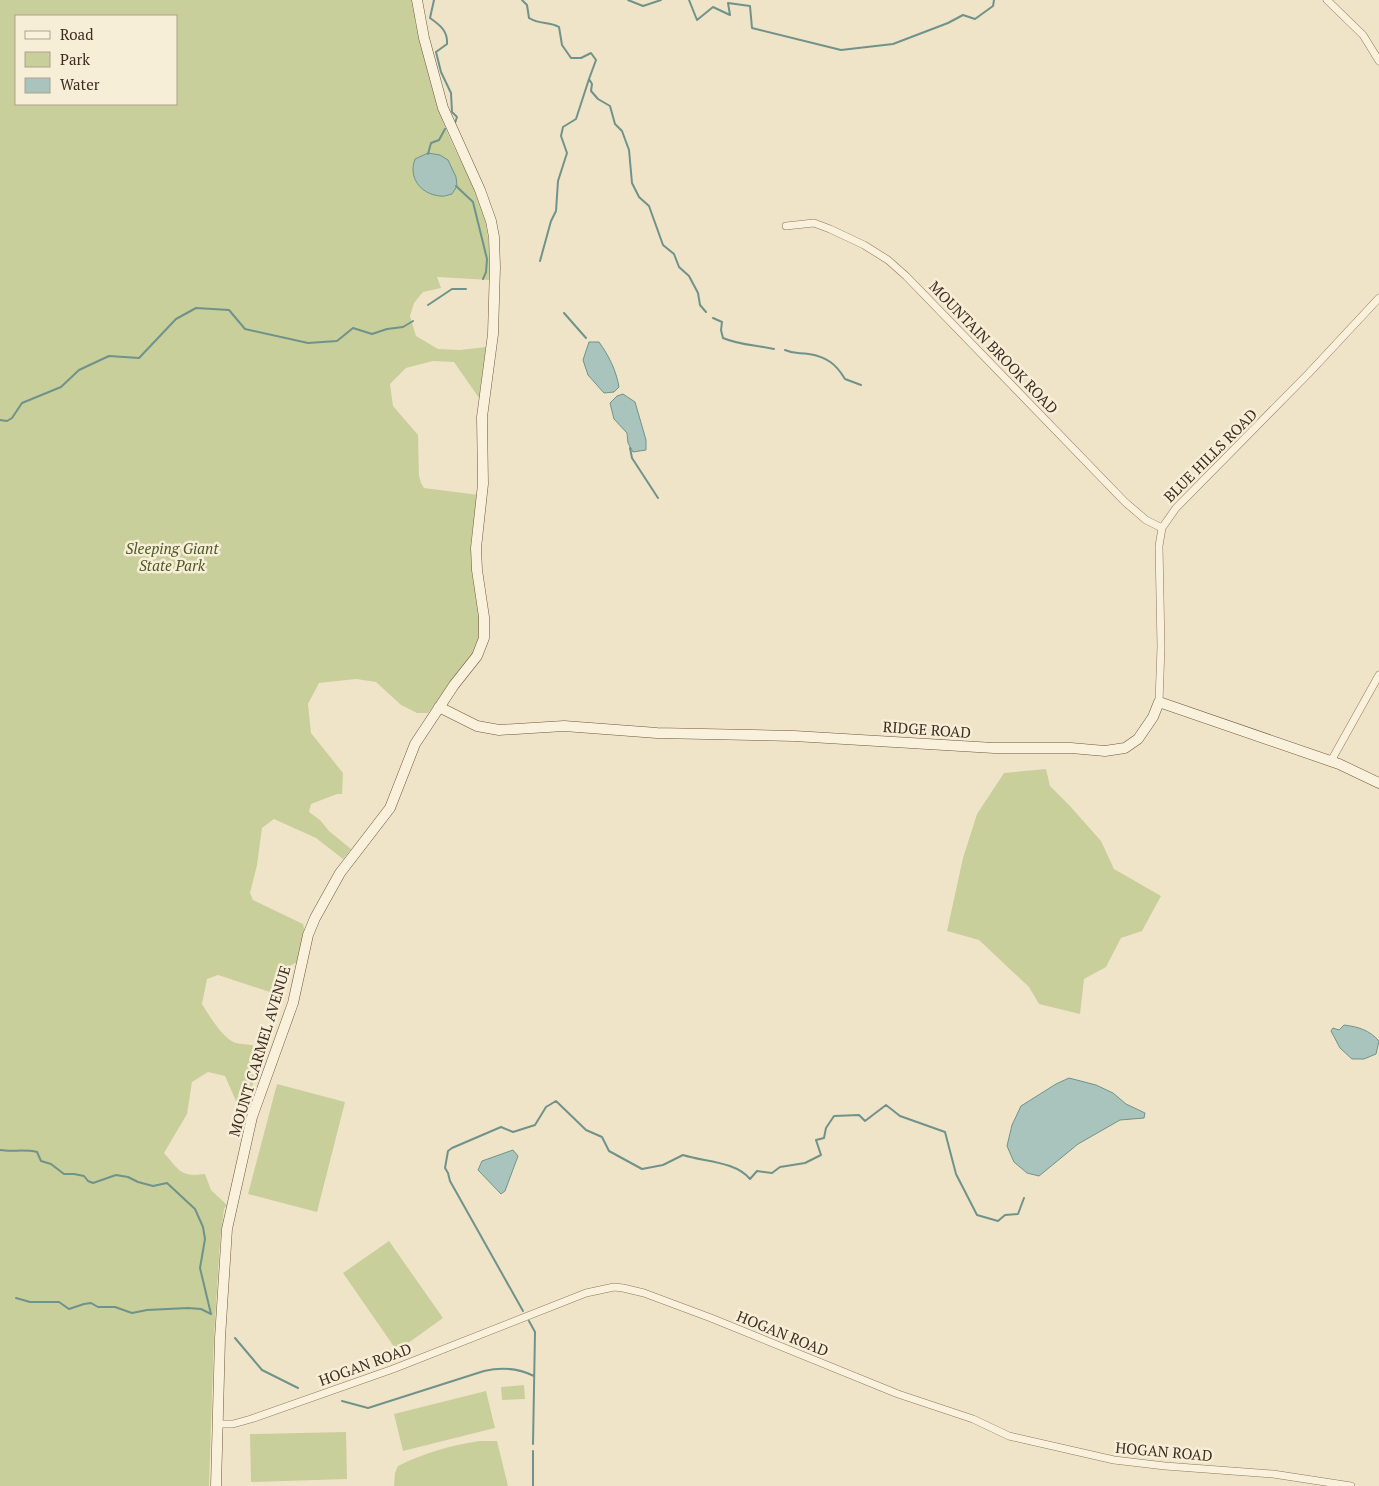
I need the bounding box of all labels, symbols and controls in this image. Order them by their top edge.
legend [15,15,178,105]
text: Road [60,24,93,44]
text: Park [60,49,90,69]
text: Water [60,74,100,94]
street label: MOUNTAIN BROOK ROAD [925,276,1063,418]
street label: BLUE HILLS ROAD [1159,404,1261,506]
park label: Sleeping Giant State Park [126,538,219,575]
street label: RIDGE ROAD [882,716,972,742]
street label: MOUNT CARMEL AVENUE [223,963,295,1139]
street label: HOGAN ROAD [734,1305,832,1361]
street label: HOGAN ROAD [316,1338,414,1390]
street label: HOGAN ROAD [1115,1437,1213,1465]

